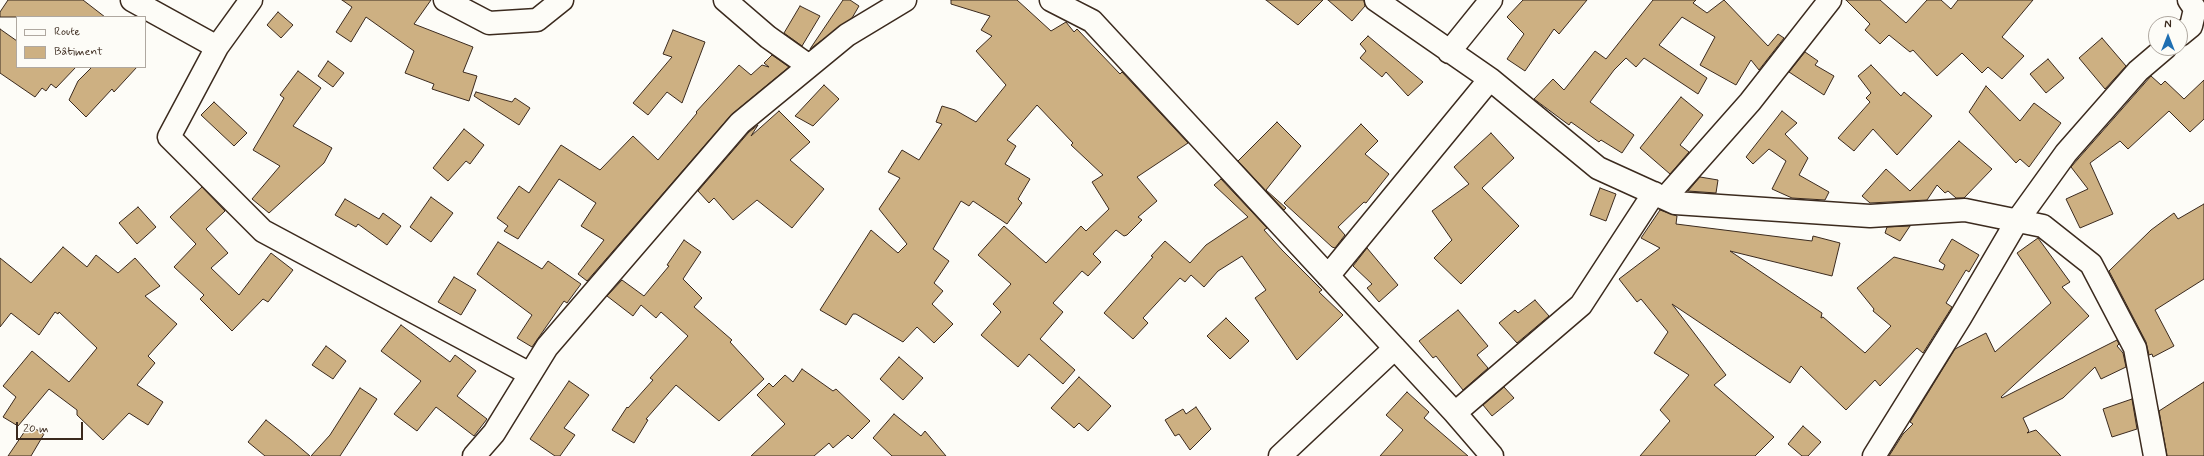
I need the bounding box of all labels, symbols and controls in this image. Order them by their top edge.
legend [16,16,146,68]
north arrow [2148,16,2188,56]
text: N [2164,18,2172,32]
text: Route [54,24,80,40]
text: Bâtiment [54,44,103,60]
scale bar [18,414,85,440]
text: 20 m [23,421,49,437]

